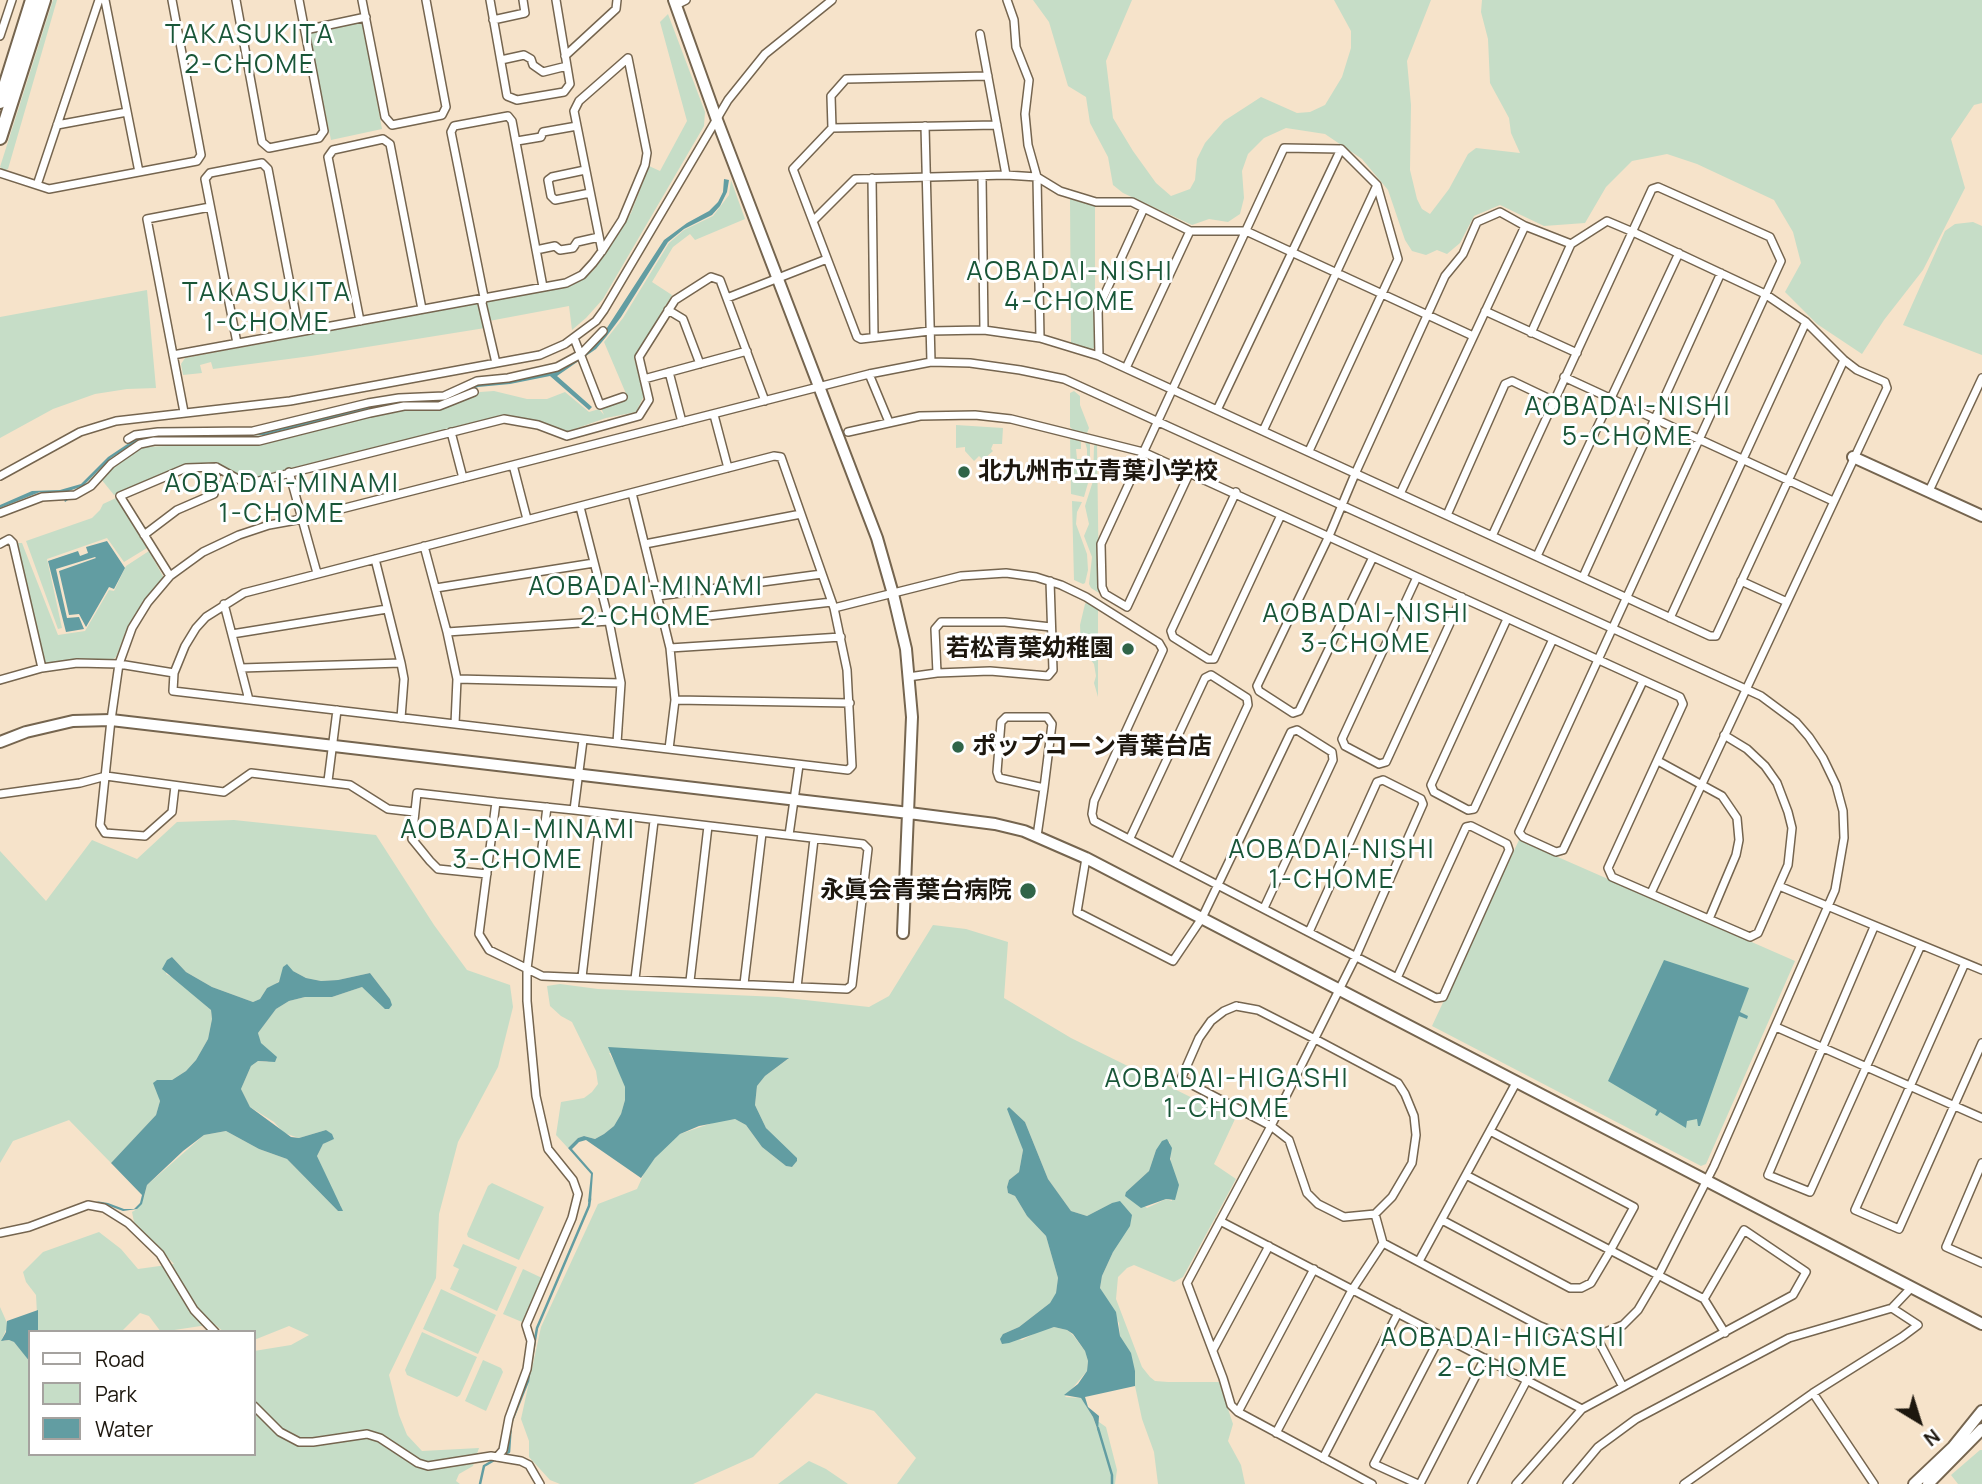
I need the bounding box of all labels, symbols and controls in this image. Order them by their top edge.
district label: TAKASUKITA 2-CHOME [166,20,334,82]
district label: AOBADAI-NISHI 4-CHOME [968,257,1172,318]
district label: TAKASUKITA 1-CHOME [183,278,351,340]
district label: AOBADAI-NISHI 5-CHOME [1526,392,1730,453]
place label: 北九州市立青葉小学校 [978,458,1218,486]
marker: 北九州市立青葉小学校 [956,464,972,480]
district label: AOBADAI-MINAMI 1-CHOME [166,469,398,530]
district label: AOBADAI-MINAMI 2-CHOME [530,572,762,634]
district label: AOBADAI-NISHI 3-CHOME [1264,599,1468,660]
place label: 若松青葉幼稚園 [946,635,1114,663]
marker: 若松青葉幼稚園 [1120,641,1136,657]
place label: ポップコーン青葉台店 [972,733,1212,761]
marker: ポップコーン青葉台店 [950,739,966,755]
district label: AOBADAI-MINAMI 3-CHOME [402,815,634,876]
district label: AOBADAI-NISHI 1-CHOME [1230,835,1434,896]
place label: 永眞会青葉台病院 [820,877,1012,905]
marker: 永眞会青葉台病院 [1018,881,1038,901]
district label: AOBADAI-HIGASHI 1-CHOME [1106,1064,1348,1126]
district label: AOBADAI-HIGASHI 2-CHOME [1382,1323,1624,1384]
legend [28,1330,256,1456]
text: Road [95,1345,145,1373]
text: Park [95,1380,137,1408]
north arrow [1884,1386,1954,1456]
text: Water [95,1415,153,1443]
text: N [1919,1423,1945,1452]

